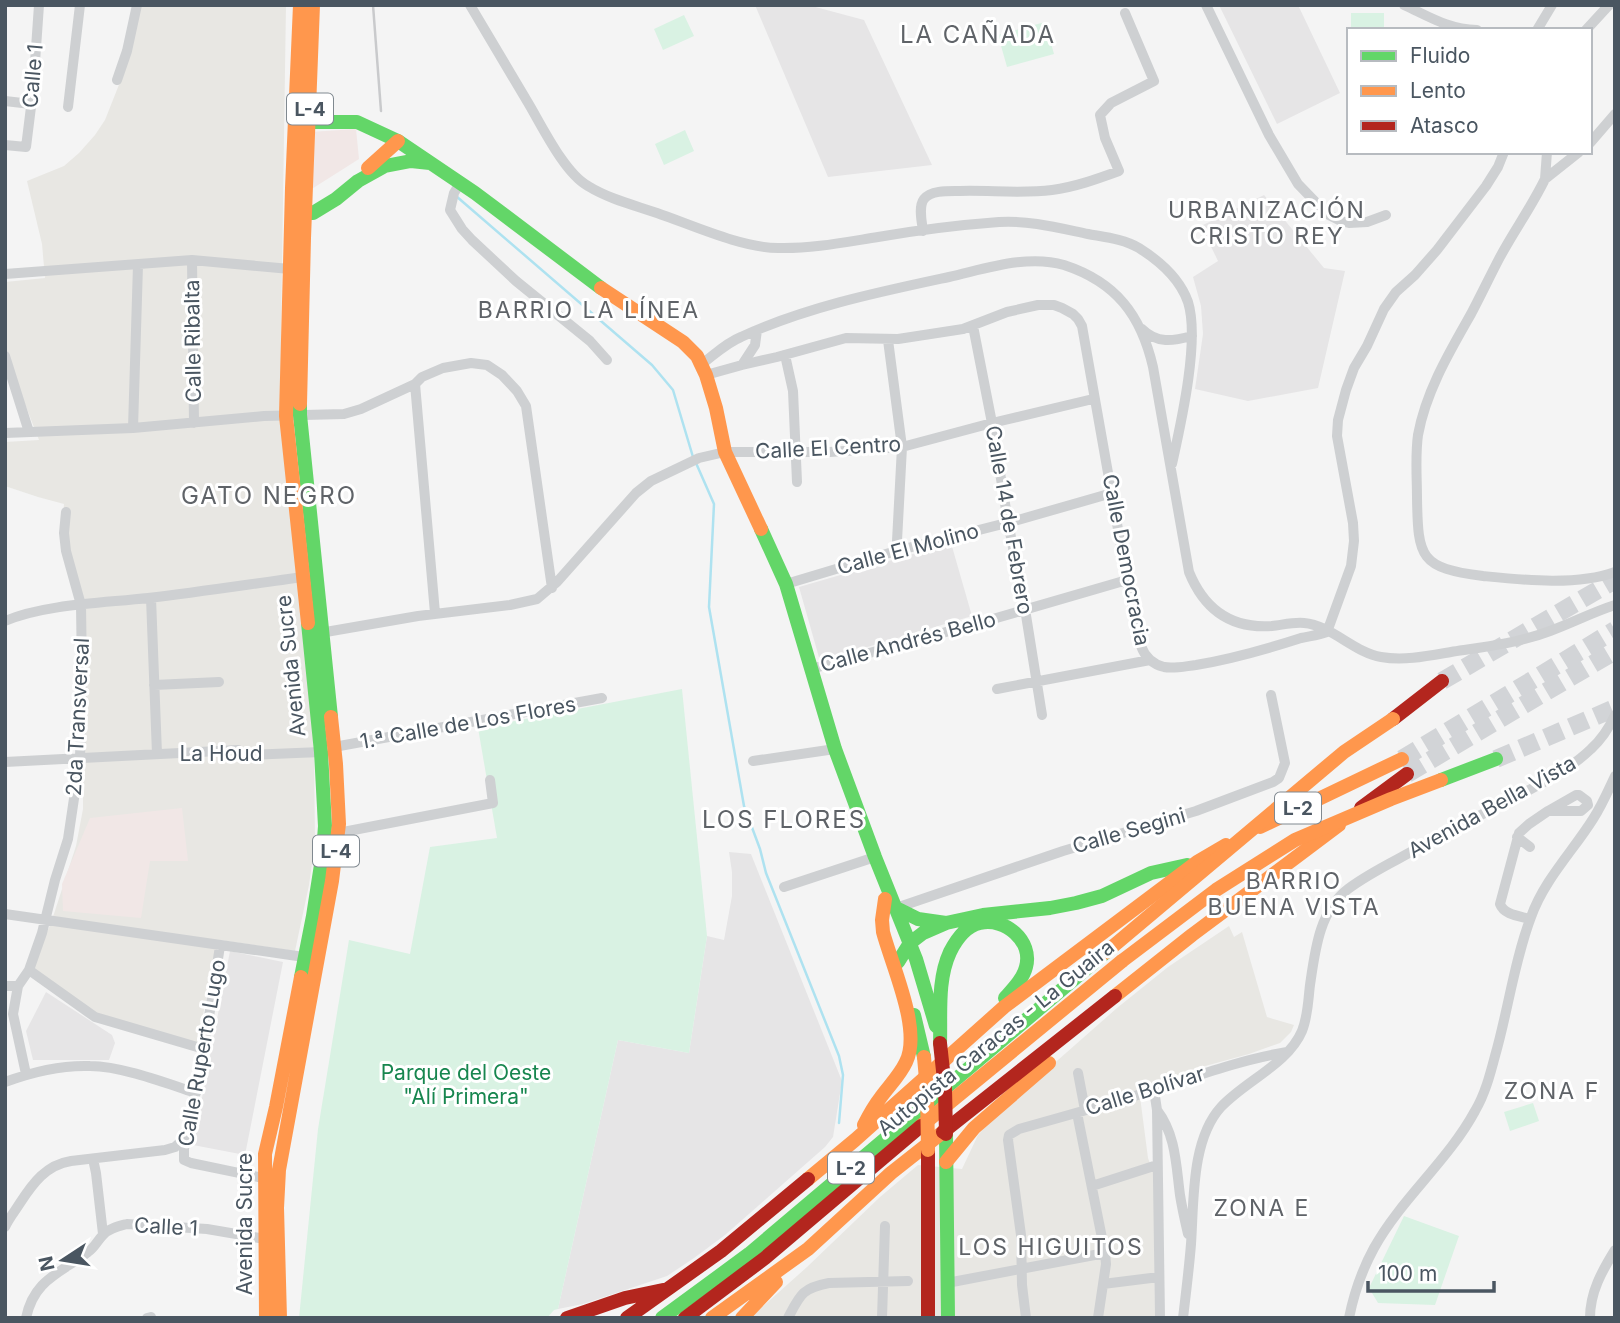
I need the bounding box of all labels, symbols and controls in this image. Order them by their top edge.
district label: LA CAÑADA [900,20,1056,49]
legend [1347,28,1592,154]
street label: Calle 1 [17,43,48,109]
text: Fluido [1410,43,1470,68]
text: Lento [1410,78,1466,103]
road number: L-4 [287,94,333,124]
text: Atasco [1410,113,1479,138]
district label: URBANIZACIÓN CRISTO REY [1168,196,1366,250]
street label: Calle Ribalta [179,279,206,403]
district label: BARRIO LA LÍNEA [478,296,700,324]
street label: Calle 14 de Febrero [981,424,1038,616]
street label: Calle El Centro [754,431,902,464]
street label: Calle Democracia [1098,472,1155,648]
district label: GATO NEGRO [181,481,357,510]
street label: Calle El Molino [834,518,982,579]
street label: Avenida Sucre [271,594,310,738]
street label: Calle Andrés Bello [817,606,998,677]
street label: 2da Transversal [61,637,94,797]
street label: 1.ª Calle de Los Flores [358,691,578,754]
street label: La Houd [179,741,263,766]
street label: Avenida Bella Vista [1403,750,1580,863]
road number: L-2 [1275,792,1321,824]
street label: Calle Segini [1069,802,1188,859]
district label: LOS FLORES [702,805,866,834]
road number: L-4 [313,836,359,866]
district label: BARRIO BUENA VISTA [1207,867,1381,921]
street label: Autopista Caracas - La Guaira [872,934,1119,1141]
street label: Calle Ruperto Lugo [173,957,230,1148]
park label: Parque del Oeste "Alí Primera" [381,1060,551,1109]
street label: Calle Bolívar [1082,1061,1208,1121]
district label: ZONA F [1504,1077,1600,1105]
road number: L-2 [828,1152,874,1184]
street label: Avenida Sucre [232,1153,257,1295]
district label: ZONA E [1214,1194,1310,1222]
street label: Calle 1 [133,1212,199,1241]
north arrow [28,1225,98,1295]
district label: LOS HIGUITOS [958,1233,1144,1261]
scale bar [1368,1250,1494,1294]
text: N [34,1254,60,1273]
text: 100 m [1378,1261,1437,1286]

